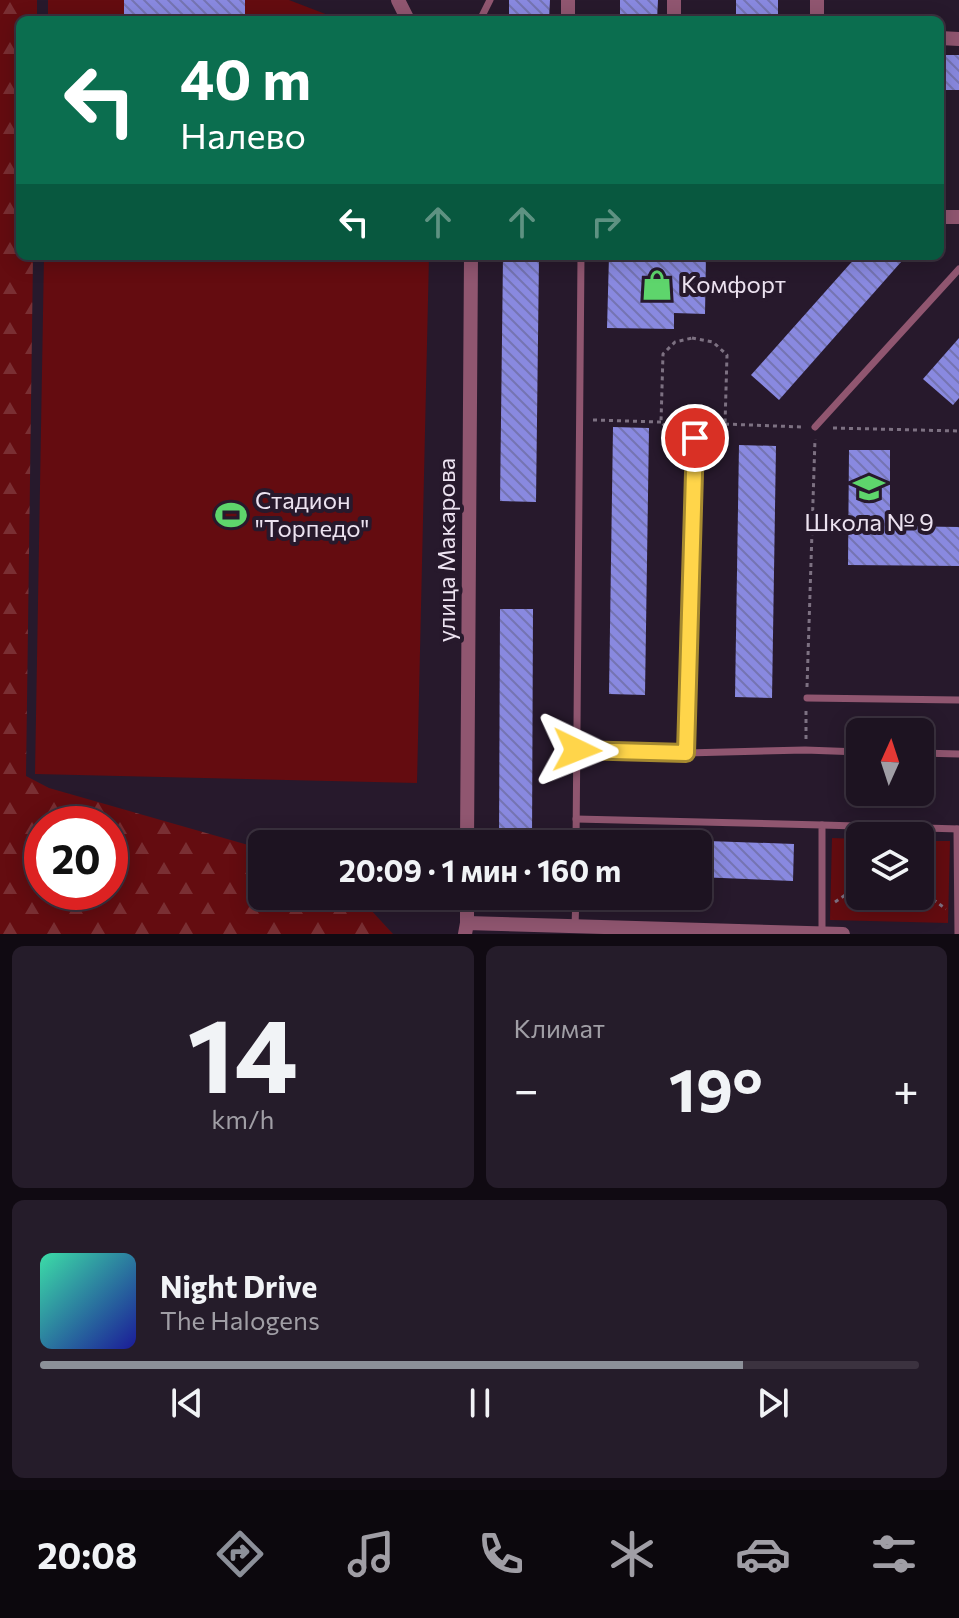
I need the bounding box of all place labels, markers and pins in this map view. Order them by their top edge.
shop icon: Комфорт [640,268,674,302]
place label: Комфорт [681,269,786,298]
pin [661,404,729,472]
school or university icon: Школа № 9 [852,471,886,505]
place label: Стадион "Торпедо" [255,485,369,542]
sports icon: Стадион "Торпедо" [214,498,248,532]
place label: Школа № 9 [804,507,934,536]

